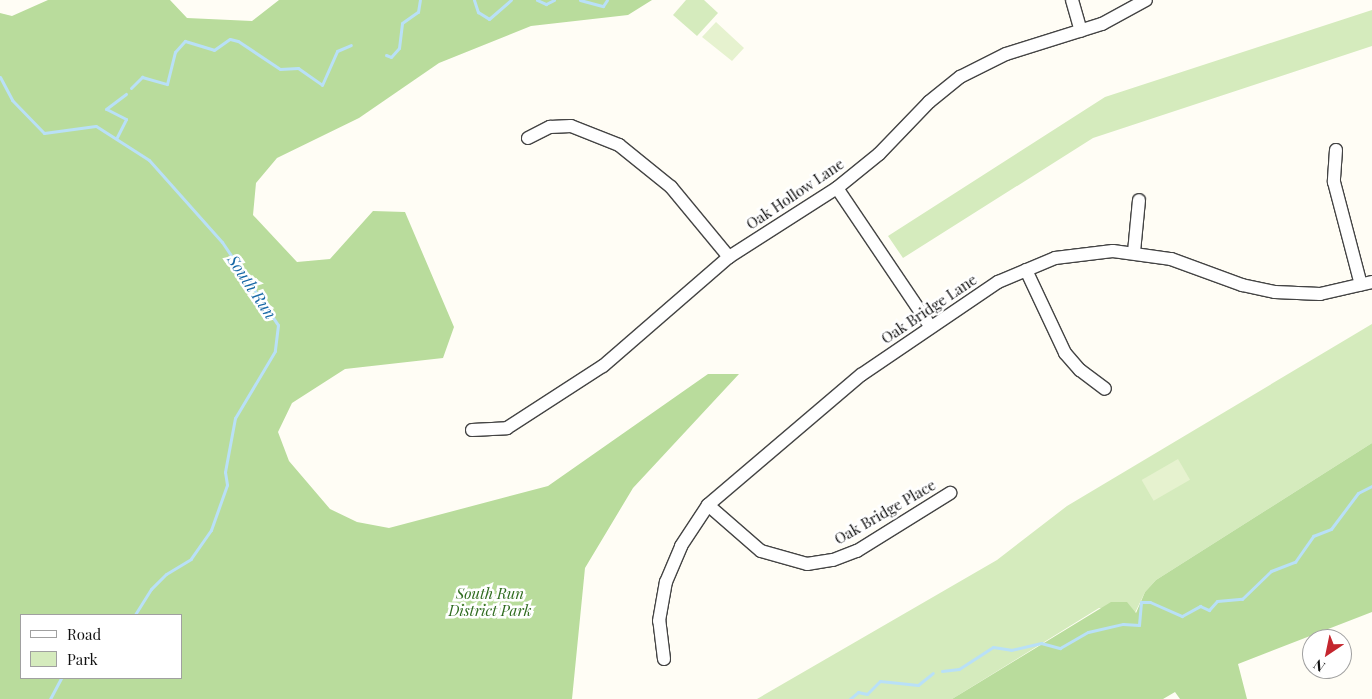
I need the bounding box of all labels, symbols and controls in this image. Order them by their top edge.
street label: Oak Hollow Lane [743,155,847,233]
water label: South Run [224,251,280,323]
street label: Oak Bridge Lane [878,270,980,348]
street label: Oak Bridge Place [831,476,939,548]
park label: South Run District Park [448,584,532,619]
legend [20,614,182,679]
text: Road [67,624,101,644]
north arrow [1302,629,1352,679]
text: Park [67,649,98,669]
text: N [1309,655,1328,677]

